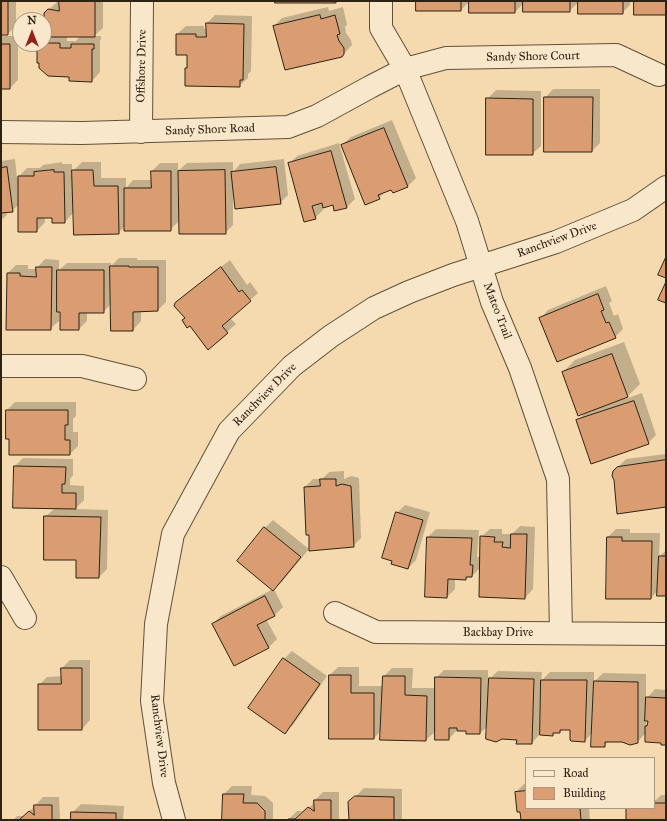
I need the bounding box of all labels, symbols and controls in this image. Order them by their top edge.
north arrow [12,12,52,52]
text: N [27,14,37,27]
street label: Offshore Drive [134,29,150,103]
street label: Sandy Shore Court [486,49,580,65]
street label: Sandy Shore Road [165,121,255,139]
street label: Ranchview Drive [515,219,599,261]
street label: Mateo Trail [480,281,514,341]
street label: Ranchview Drive [230,360,300,430]
street label: Backbay Drive [463,626,533,640]
street label: Ranchview Drive [147,694,171,778]
legend [525,757,655,809]
text: Road [563,766,589,780]
text: Building [563,786,605,800]

